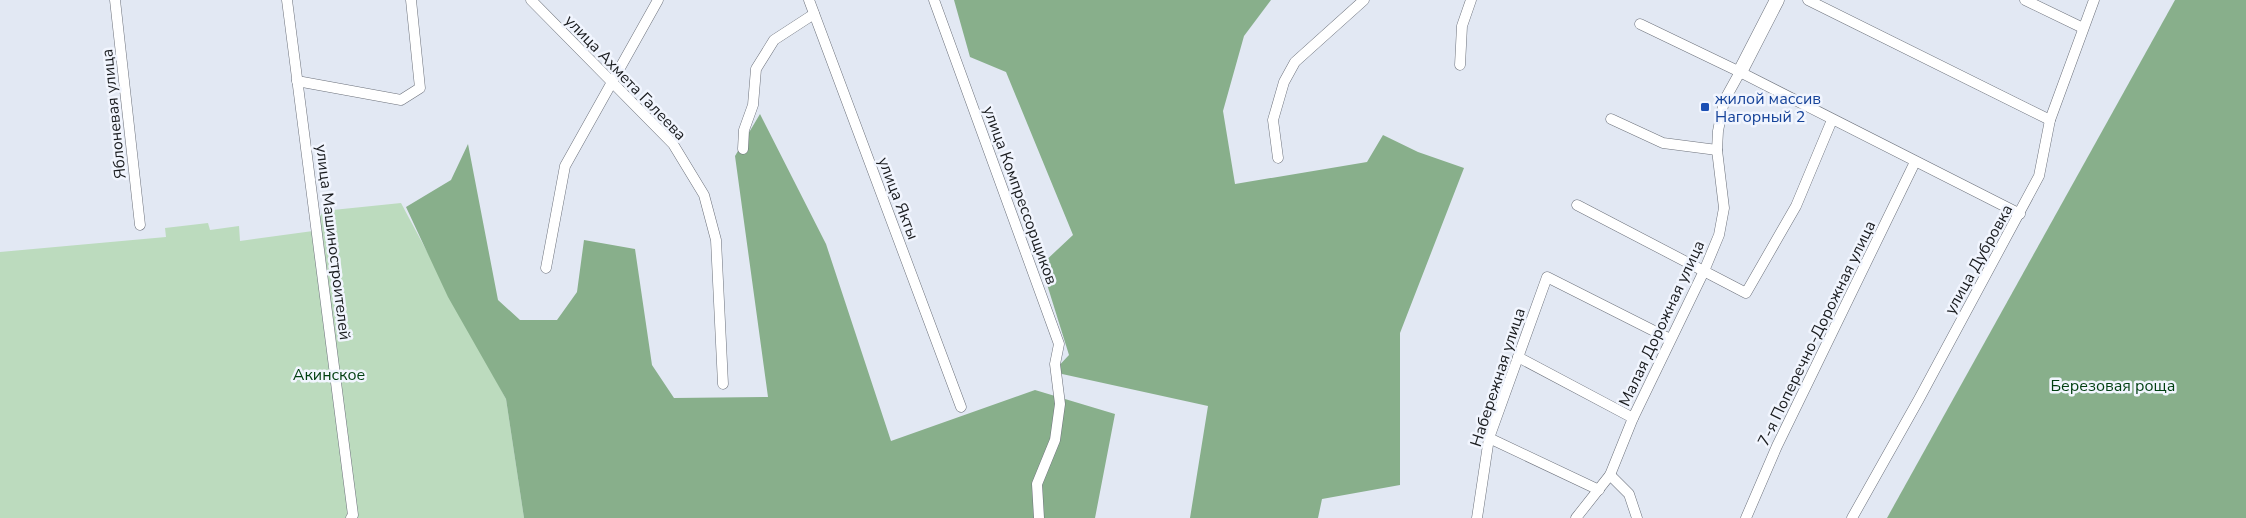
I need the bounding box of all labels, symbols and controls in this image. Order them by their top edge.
street label: улица Ахмета Галеева [559,10,691,145]
street label: Яблоневая улица [96,48,132,180]
place label: жилой массив Нагорный 2 [1715,88,1821,128]
marker: жилой массив Нагорный 2 [1699,101,1711,113]
street label: улица Компрессорщиков [977,103,1063,288]
street label: улица Машиностроителей [310,143,356,341]
street label: улица Якты [872,154,924,243]
street label: улица Дубровка [1940,201,2018,318]
street label: 7-я Поперечно-Дорожная улица [1753,217,1881,450]
street label: Малая Дорожная улица [1614,237,1710,410]
street label: Набережная улица [1465,305,1531,449]
park label: Акинское [293,364,365,386]
park label: Березовая роща [2051,375,2175,397]

